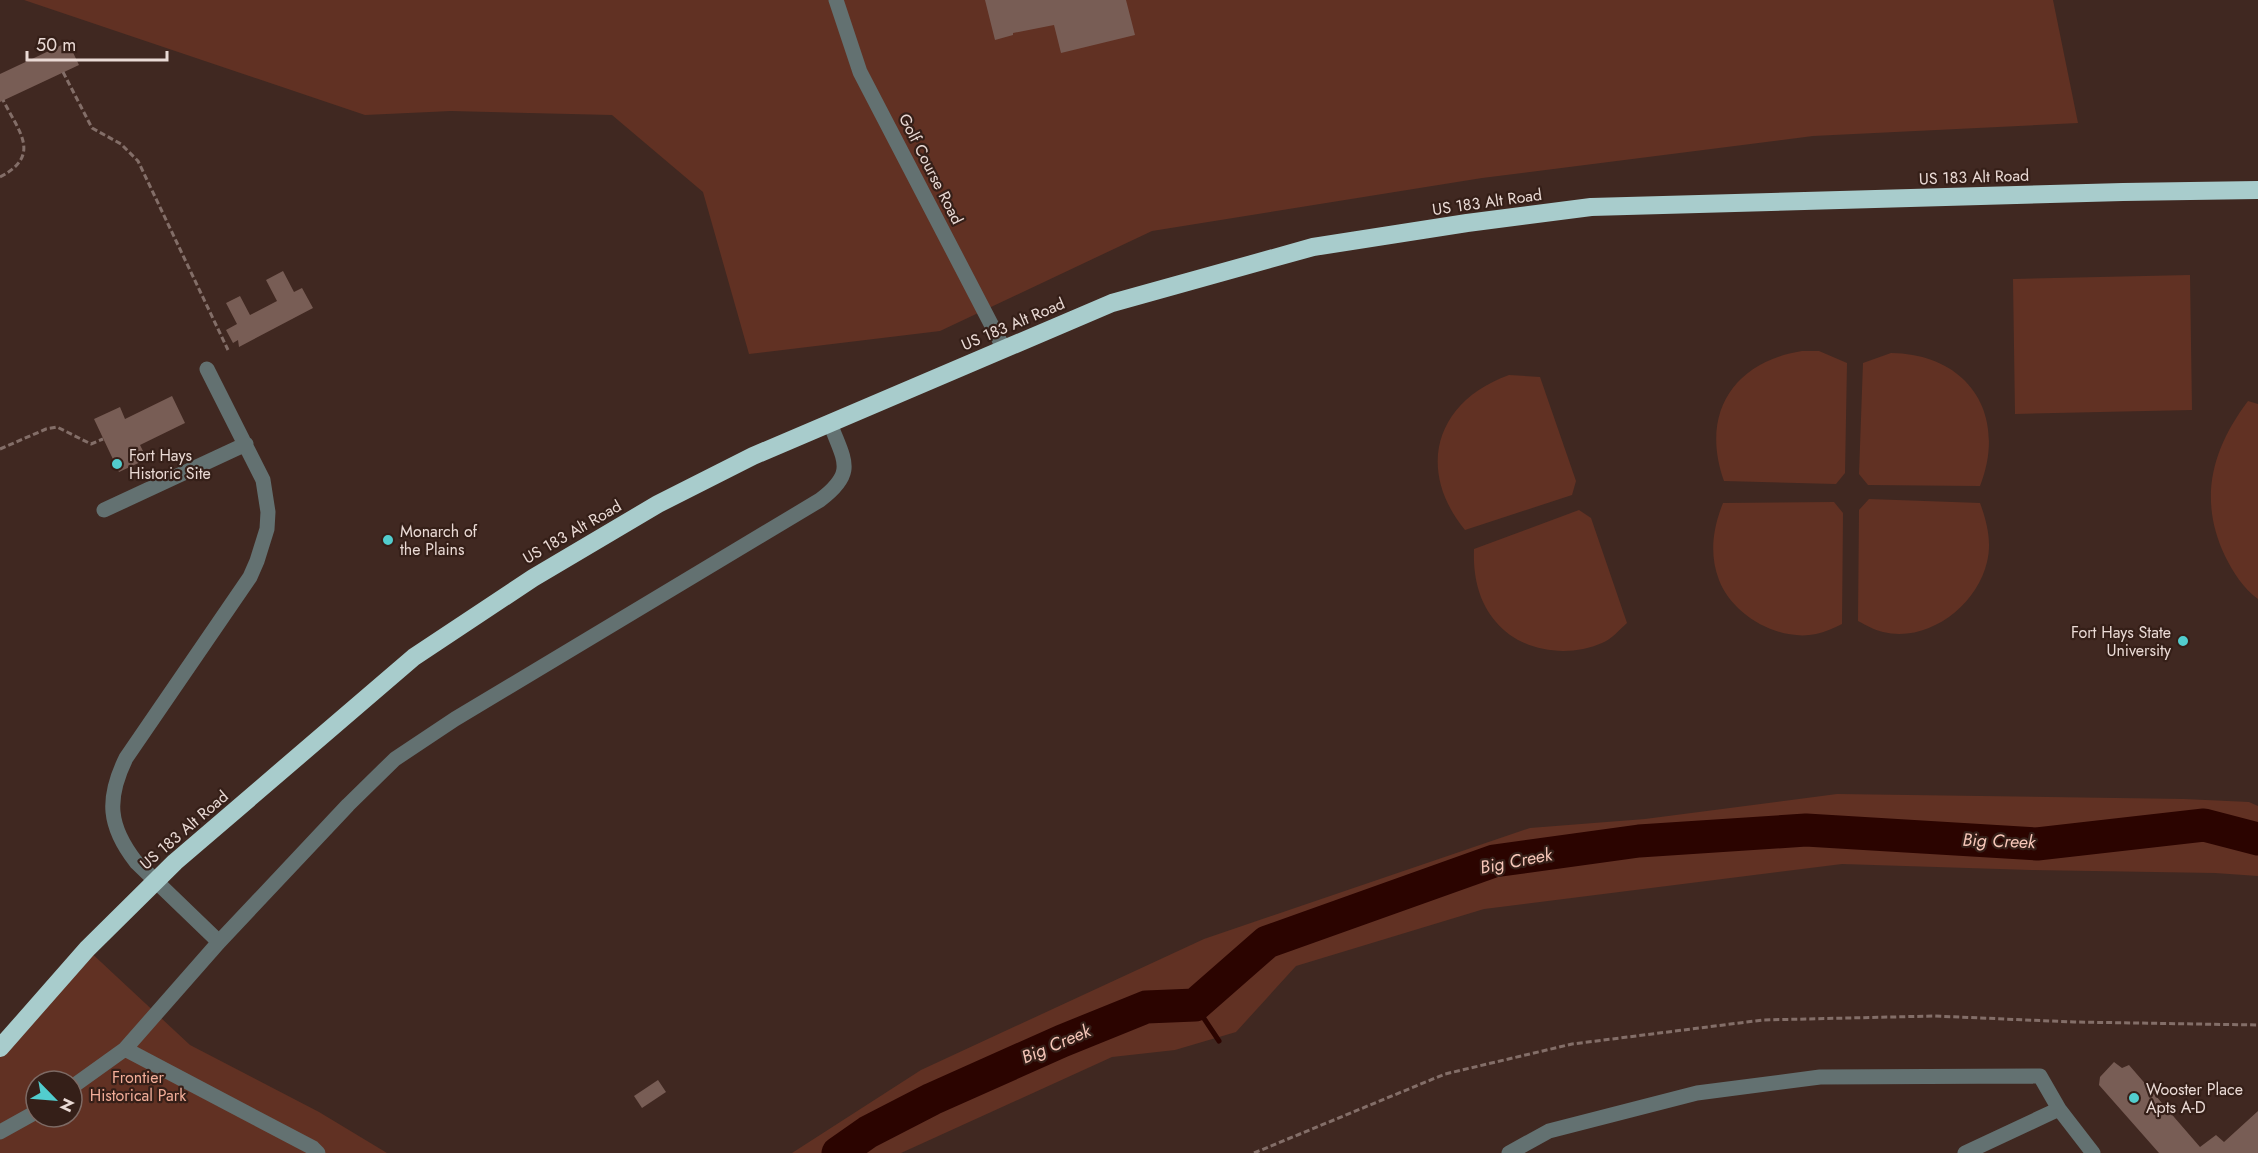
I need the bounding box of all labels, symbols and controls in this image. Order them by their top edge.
scale bar [27,24,166,62]
text: 50 m [36,32,76,58]
street label: Golf Course Road [893,110,969,228]
street label: US 183 Alt Road [1918,164,2030,190]
street label: US 183 Alt Road [1431,183,1543,221]
street label: US 183 Alt Road [958,292,1068,356]
place label: Fort Hays Historic Site [129,444,211,485]
marker: Fort Hays Historic Site [110,457,124,471]
street label: US 183 Alt Road [518,494,626,570]
place label: Monarch of the Plains [400,520,478,561]
marker: Monarch of the Plains [381,533,395,547]
place label: Fort Hays State University [2071,621,2172,662]
marker: Fort Hays State University [2176,634,2190,648]
street label: US 183 Alt Road [135,785,233,875]
water label: Big Creek [1962,827,2037,855]
water label: Big Creek [1478,841,1556,881]
water label: Big Creek [1017,1017,1096,1070]
park label: Frontier Historical Park [90,1066,187,1107]
north arrow [24,1069,84,1129]
place label: Wooster Place Apts A-D [2146,1078,2243,1119]
marker: Wooster Place Apts A-D [2127,1091,2141,1105]
text: N [54,1095,80,1116]

